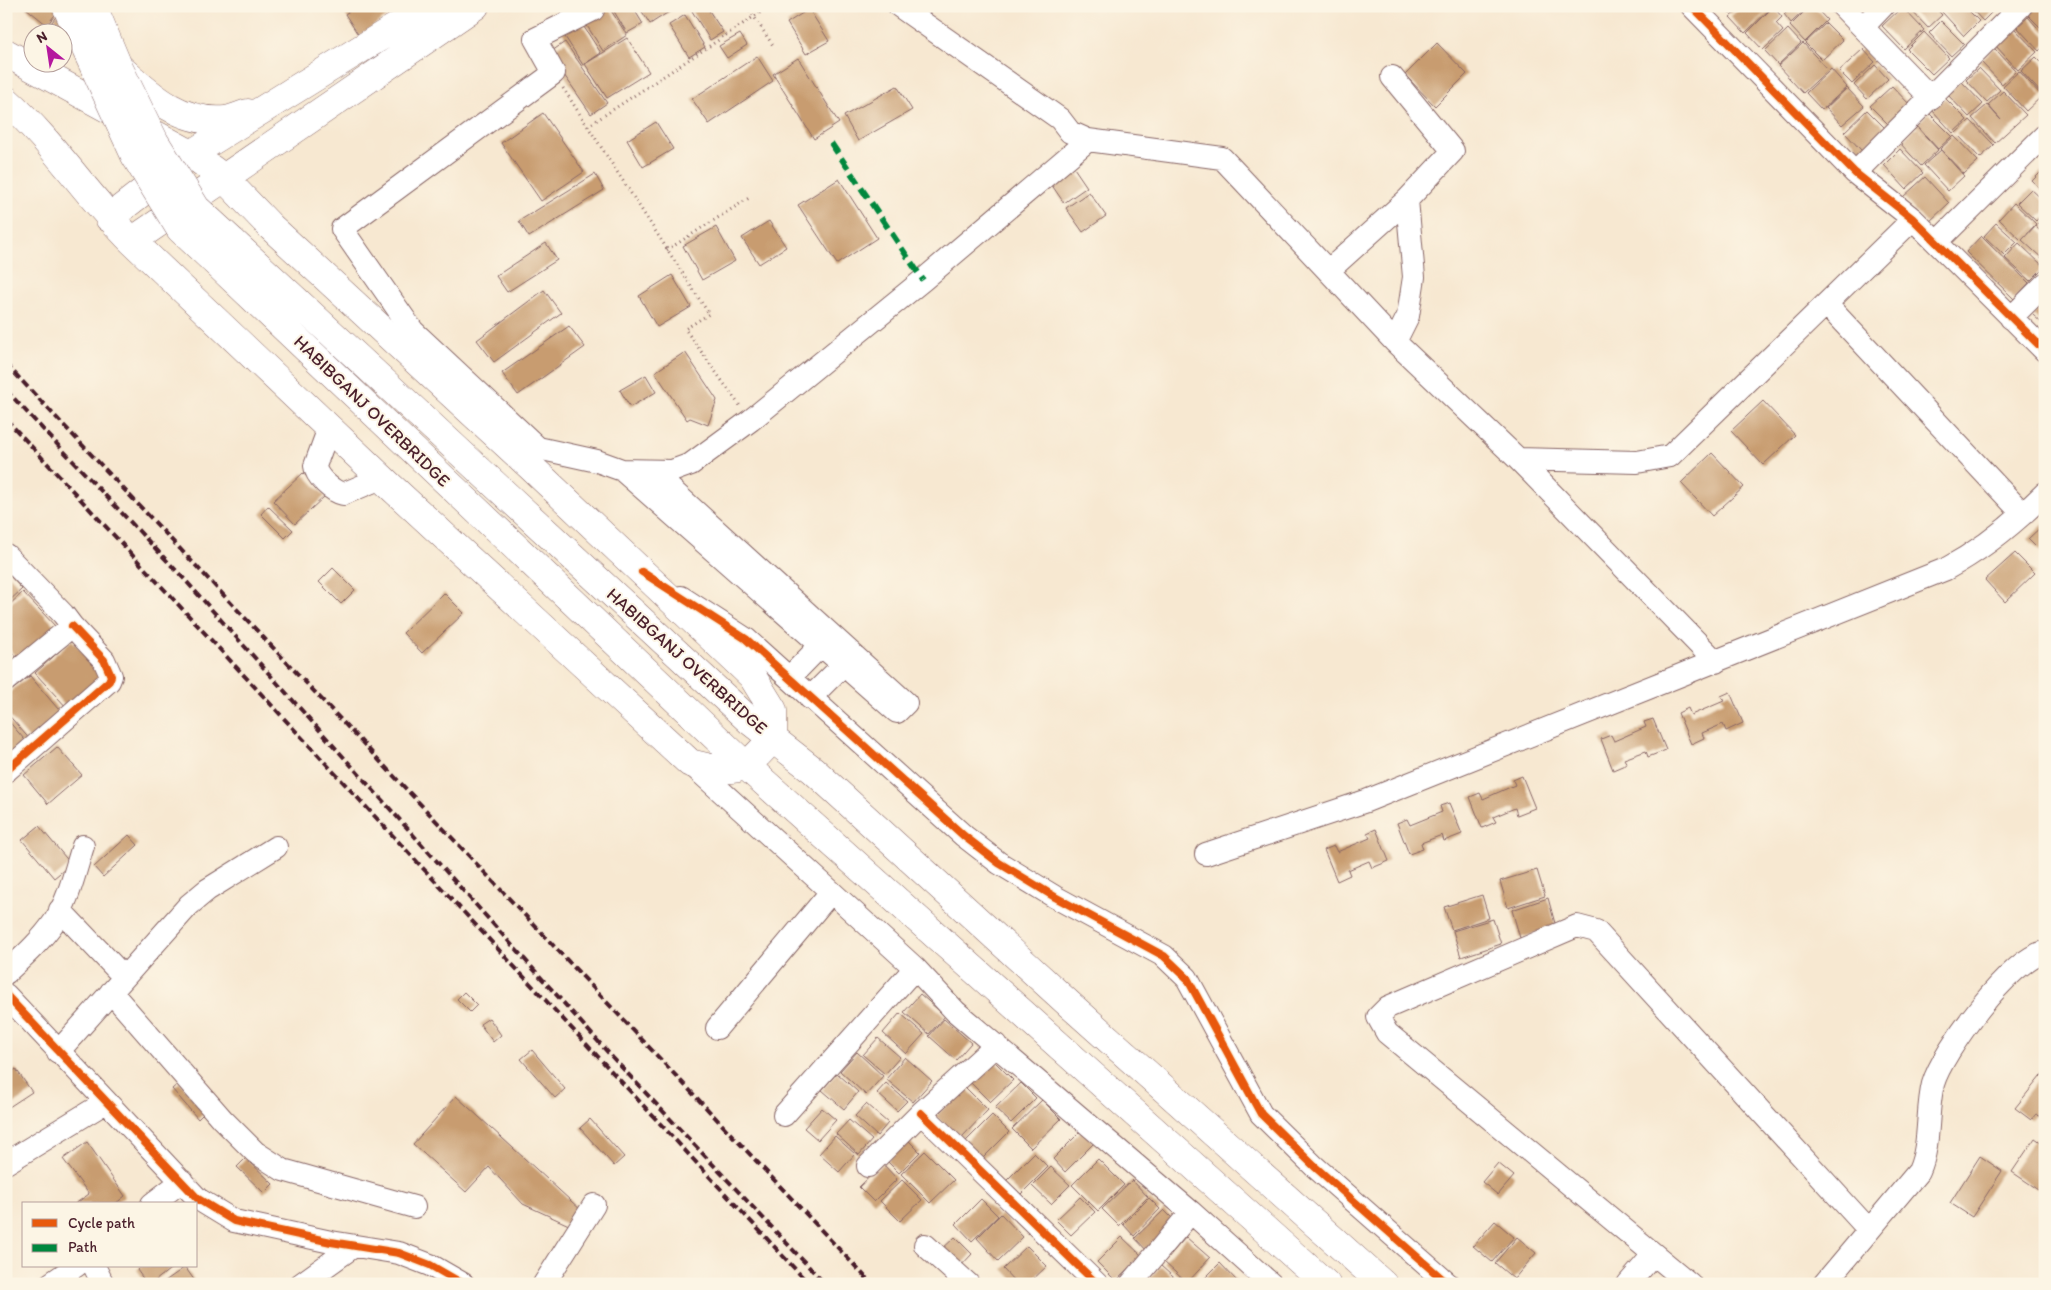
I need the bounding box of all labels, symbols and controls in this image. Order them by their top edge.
north arrow [22,22,72,72]
text: N [33,27,50,47]
street label: HABIBGANJ OVERBRIDGE [289,331,455,491]
street label: HABIBGANJ OVERBRIDGE [602,583,772,739]
legend [22,1202,198,1268]
text: Cycle path [68,1214,135,1232]
text: Path [68,1238,97,1256]

